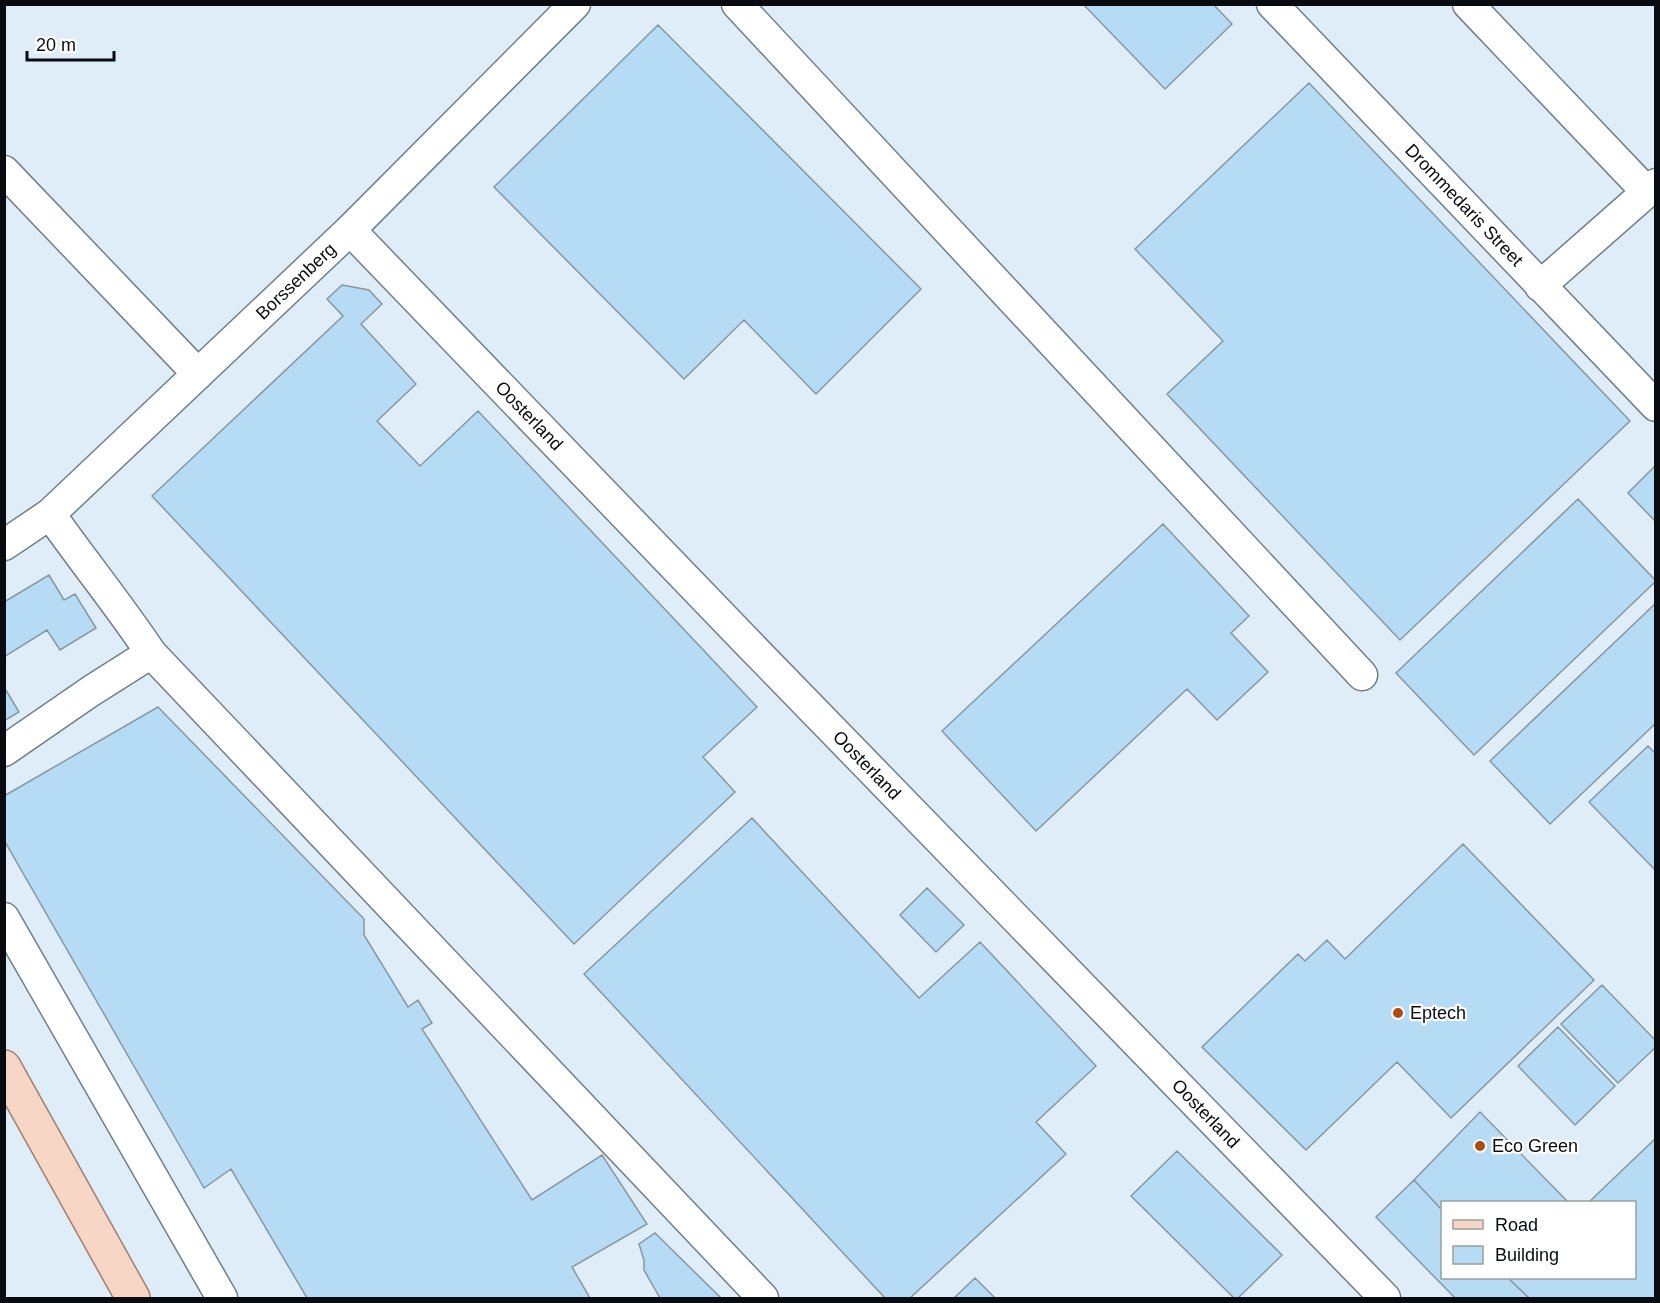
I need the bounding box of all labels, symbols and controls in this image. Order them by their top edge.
scale bar [27,24,114,62]
text: 20 m [36,35,76,55]
street label: Drommedaris Street [1401,140,1527,270]
street label: Borssenberg [252,239,340,324]
street label: Oosterland [491,377,567,454]
street label: Oosterland [829,727,905,804]
place label: Eptech [1410,1003,1466,1023]
marker: Eptech [1391,1006,1405,1020]
street label: Oosterland [1168,1075,1244,1152]
place label: Eco Green [1492,1136,1578,1156]
marker: Eco Green [1473,1139,1487,1153]
legend [1441,1201,1636,1279]
text: Road [1495,1215,1538,1235]
text: Building [1495,1245,1559,1265]

